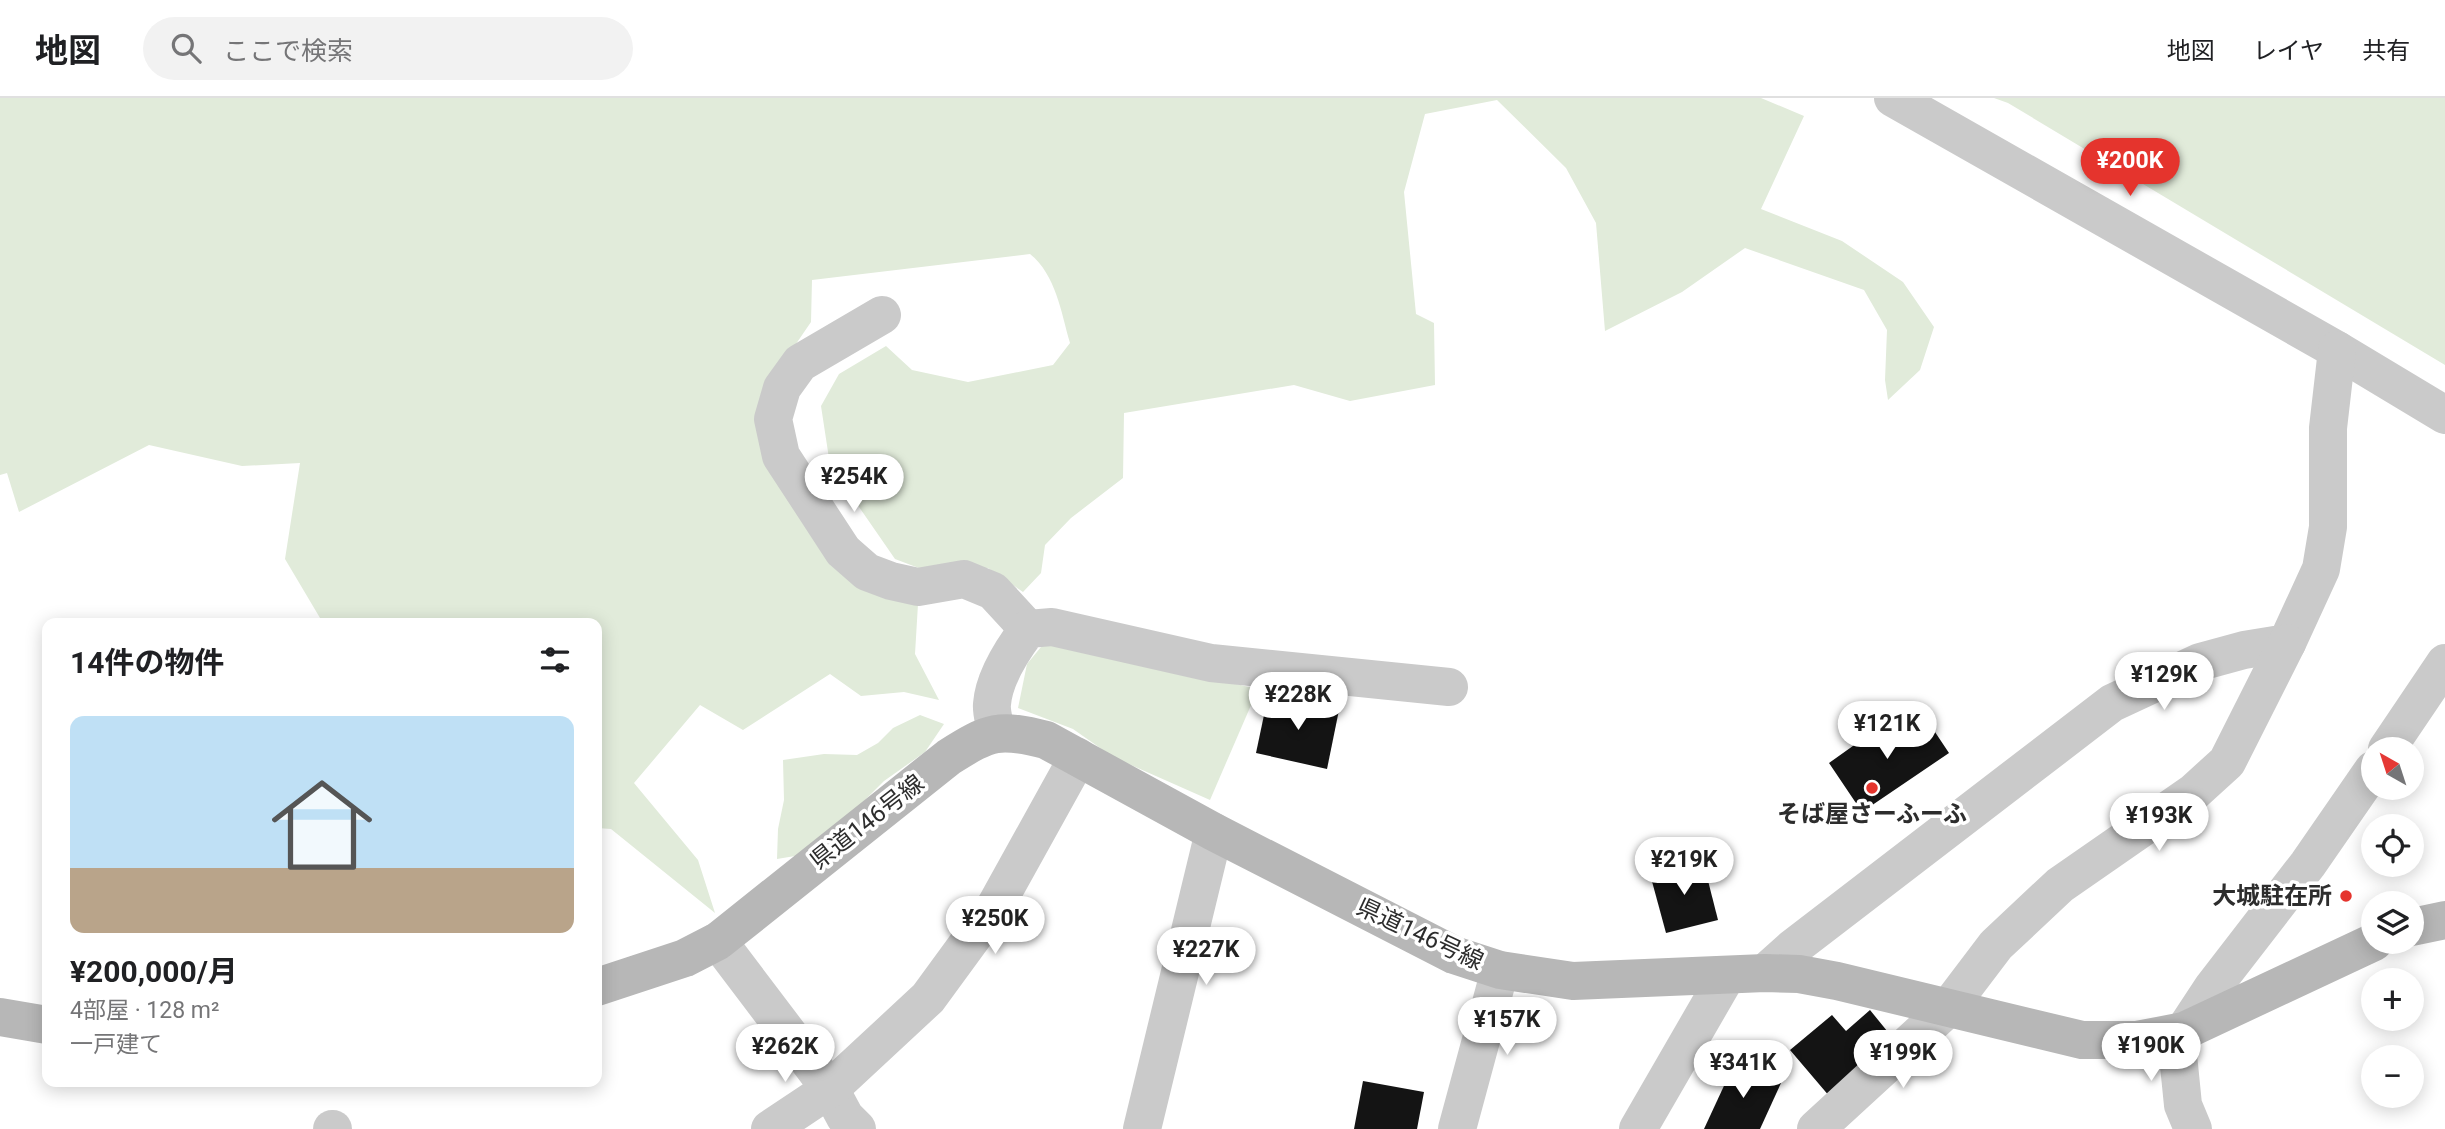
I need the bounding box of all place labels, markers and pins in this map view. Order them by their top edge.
pin: ¥200K [2081,139,2179,198]
pin: ¥254K [805,454,903,514]
pin: ¥129K [2115,652,2213,712]
pin: ¥228K [1249,672,1347,732]
pin: ¥121K [1838,702,1936,761]
marker: そば屋さーふーふ [1864,780,1880,796]
pin: ¥193K [2110,794,2208,853]
place label: そば屋さーふーふ [1777,800,1967,828]
pin: ¥219K [1635,838,1733,897]
place label: 大城駐在所 [2212,882,2332,910]
marker: 大城駐在所 [2338,888,2354,904]
pin: ¥250K [946,896,1044,956]
pin: ¥227K [1157,928,1255,987]
pin: ¥157K [1458,998,1556,1057]
pin: ¥262K [736,1024,834,1084]
pin: ¥190K [2102,1024,2200,1083]
pin: ¥199K [1854,1030,1952,1090]
pin: ¥341K [1694,1040,1792,1100]

